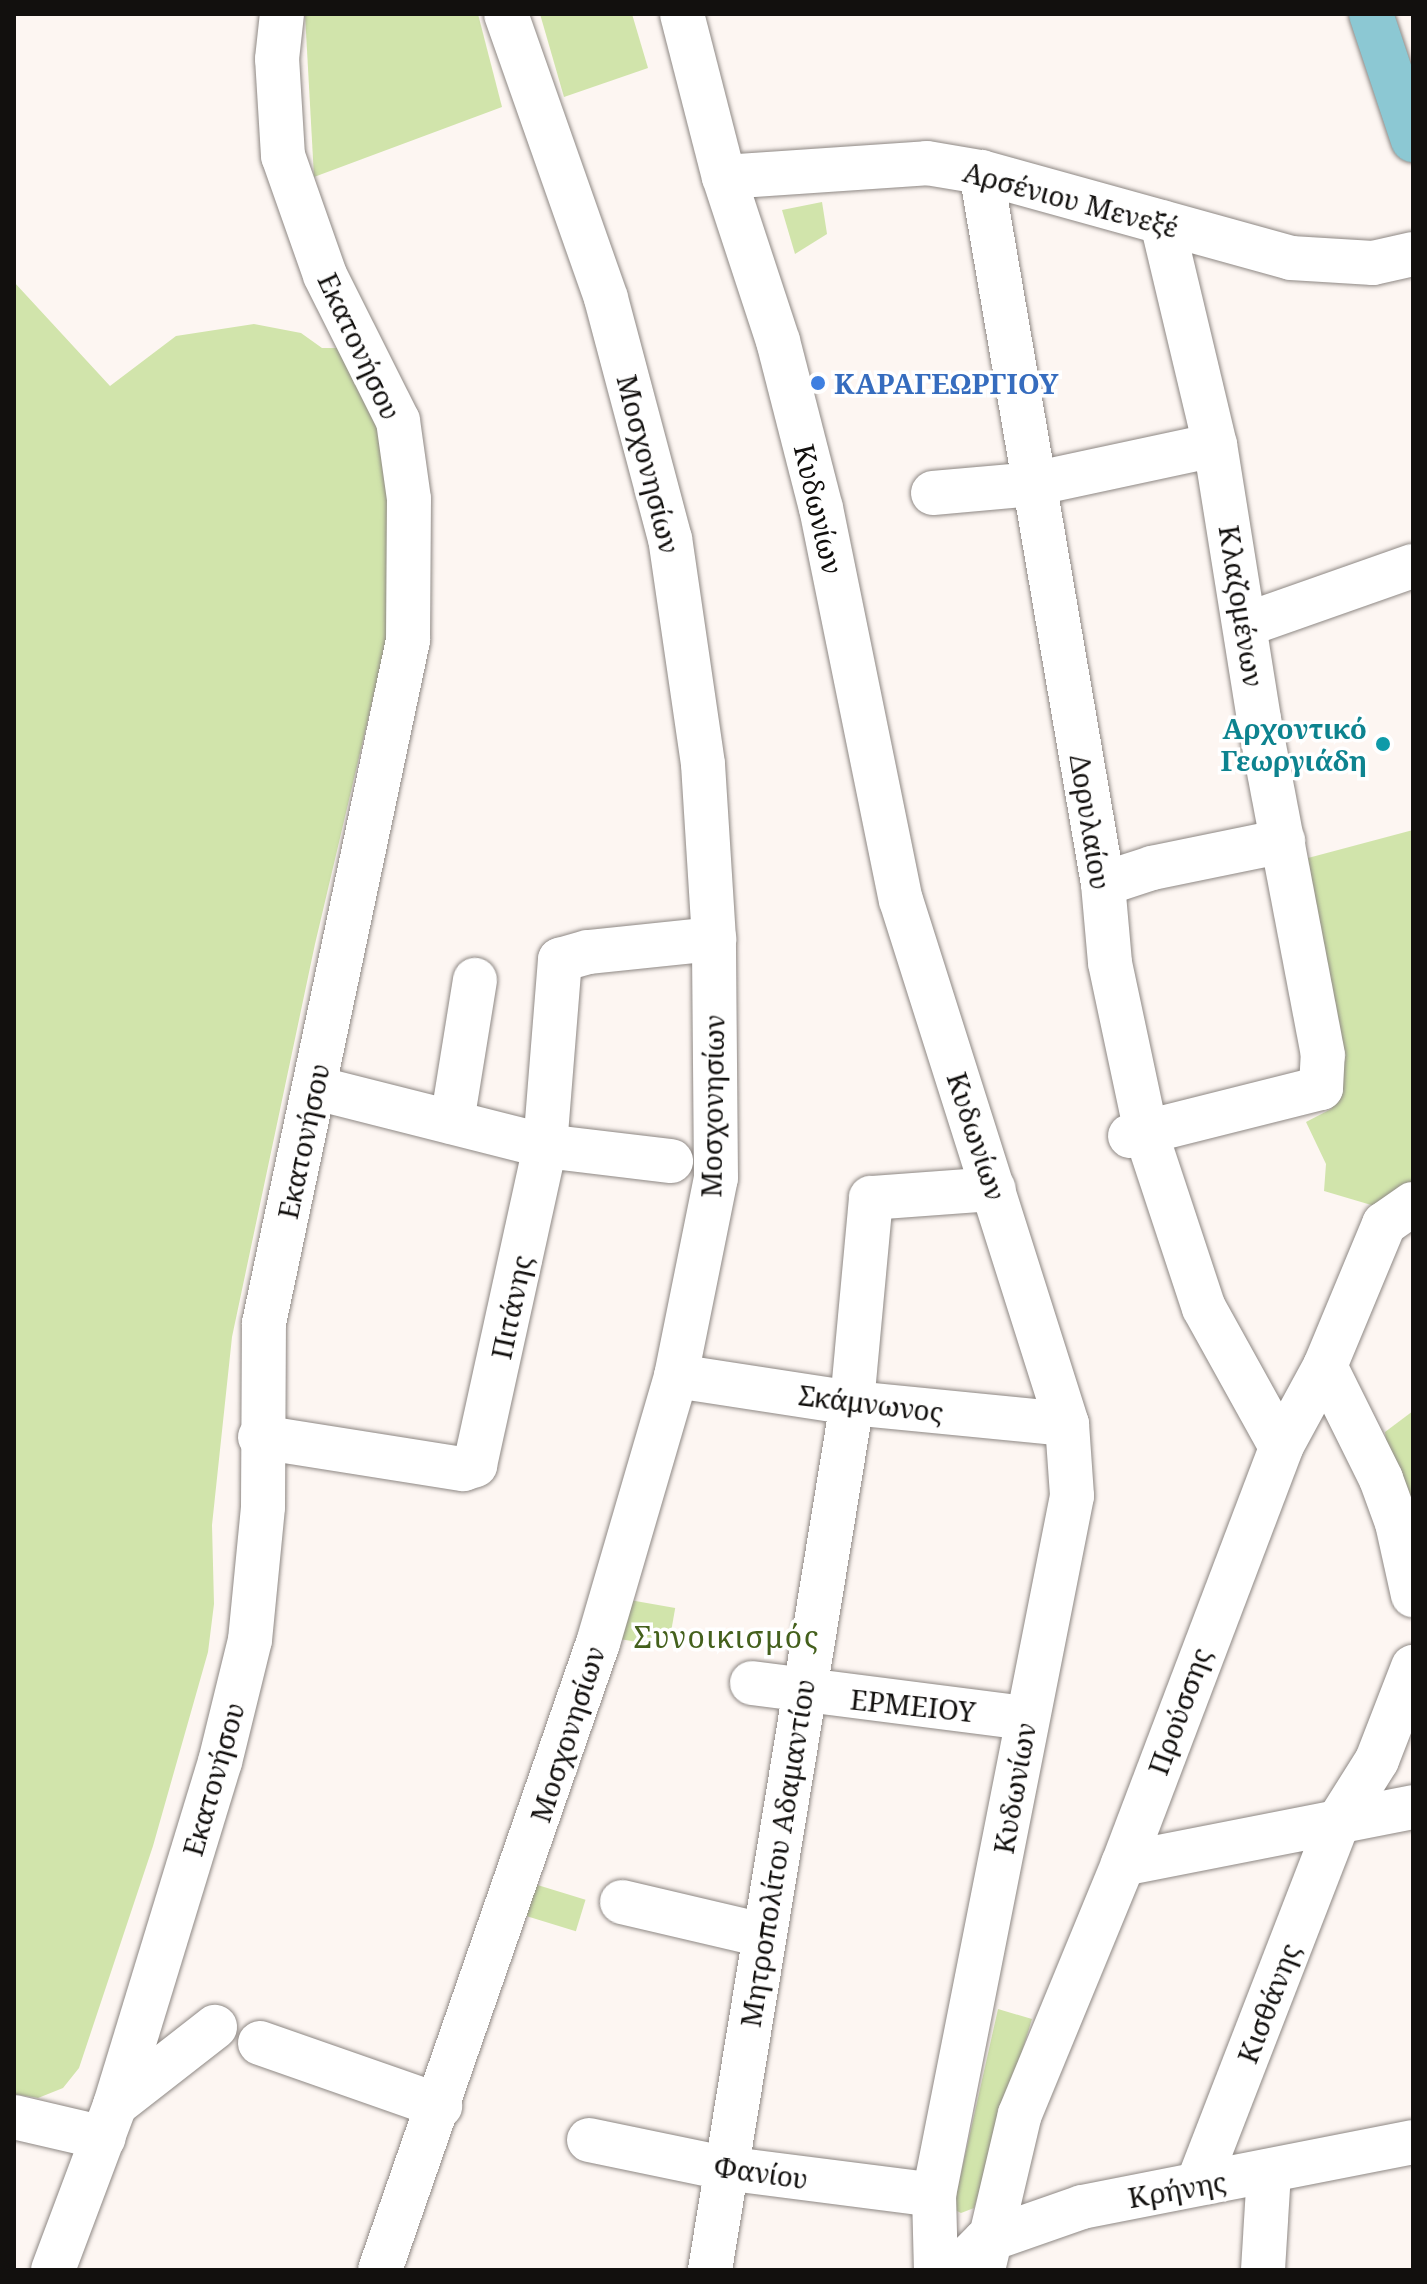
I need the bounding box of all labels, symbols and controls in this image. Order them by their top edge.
street label: Αρσένιου Μενεξέ [960,154,1182,244]
street label: Εκατονήσου [311,267,409,425]
place label: ΚΑΡΑΓΕΩΡΓΙΟΥ [834,366,1058,400]
street label: Μοσχονησίων [611,371,687,557]
marker: ΚΑΡΑΓΕΩΡΓΙΟΥ [809,374,827,392]
street label: Κυδωνίων [788,441,850,577]
street label: Κλαζομένων [1213,523,1271,689]
place label: Αρχοντικό Γεωργιάδη [1221,711,1367,777]
marker: Αρχοντικό Γεωργιάδη [1374,735,1392,753]
street label: Δορυλαίου [1064,752,1118,892]
street label: Μοσχονησίων [694,1014,730,1198]
street label: Εκατονήσου [270,1060,336,1222]
street label: Κυδωνίων [941,1068,1013,1204]
street label: Πιτάνης [484,1252,538,1362]
street label: Σκάμνωνος [797,1377,945,1429]
district label: Συνοικισμός [633,1619,821,1655]
street label: Μοσχονησίων [523,1642,611,1826]
street label: Προύσσης [1141,1643,1217,1779]
street label: Μητροπολίτου Αδαμαντίου [733,1677,821,2029]
street label: ΕΡΜΕΙΟΥ [849,1682,977,1728]
street label: Εκατονήσου [175,1698,251,1860]
street label: Κυδωνίων [986,1720,1042,1856]
street label: Κισθάνης [1230,1938,1306,2068]
street label: Φανίου [712,2149,810,2195]
street label: Κρήνης [1125,2164,1229,2214]

